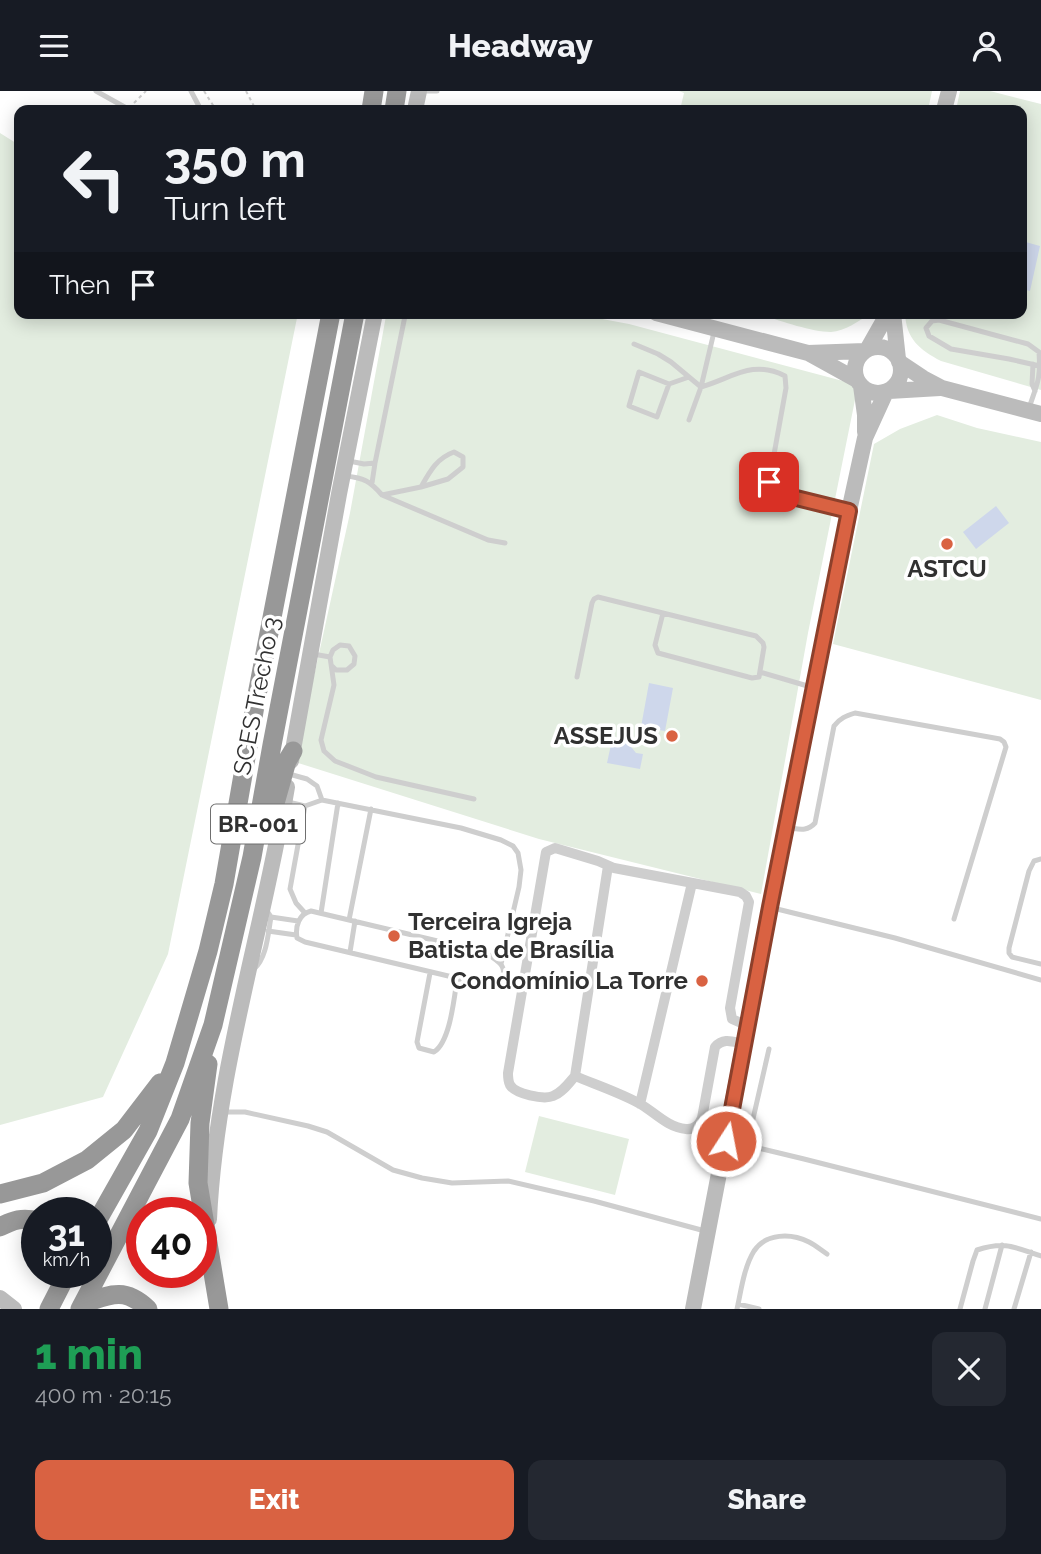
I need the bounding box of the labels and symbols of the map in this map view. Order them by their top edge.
pin [739,452,799,512]
marker: ASTCU [939,536,955,552]
place label: ASTCU [907,554,987,583]
street label: SCES Trecho 3 [227,614,286,777]
place label: ASSEJUS [554,721,658,750]
marker: ASSEJUS [664,728,680,744]
road number: BR-001 [211,804,305,843]
place label: Terceira Igreja Batista de Brasília [408,907,614,964]
marker: Terceira Igreja Batista de Brasília [386,928,402,944]
place label: Condomínio La Torre [450,966,688,995]
marker: Condomínio La Torre [694,973,710,989]
position arrow [689,1104,763,1178]
speed limit sign: 40 [126,1197,217,1288]

